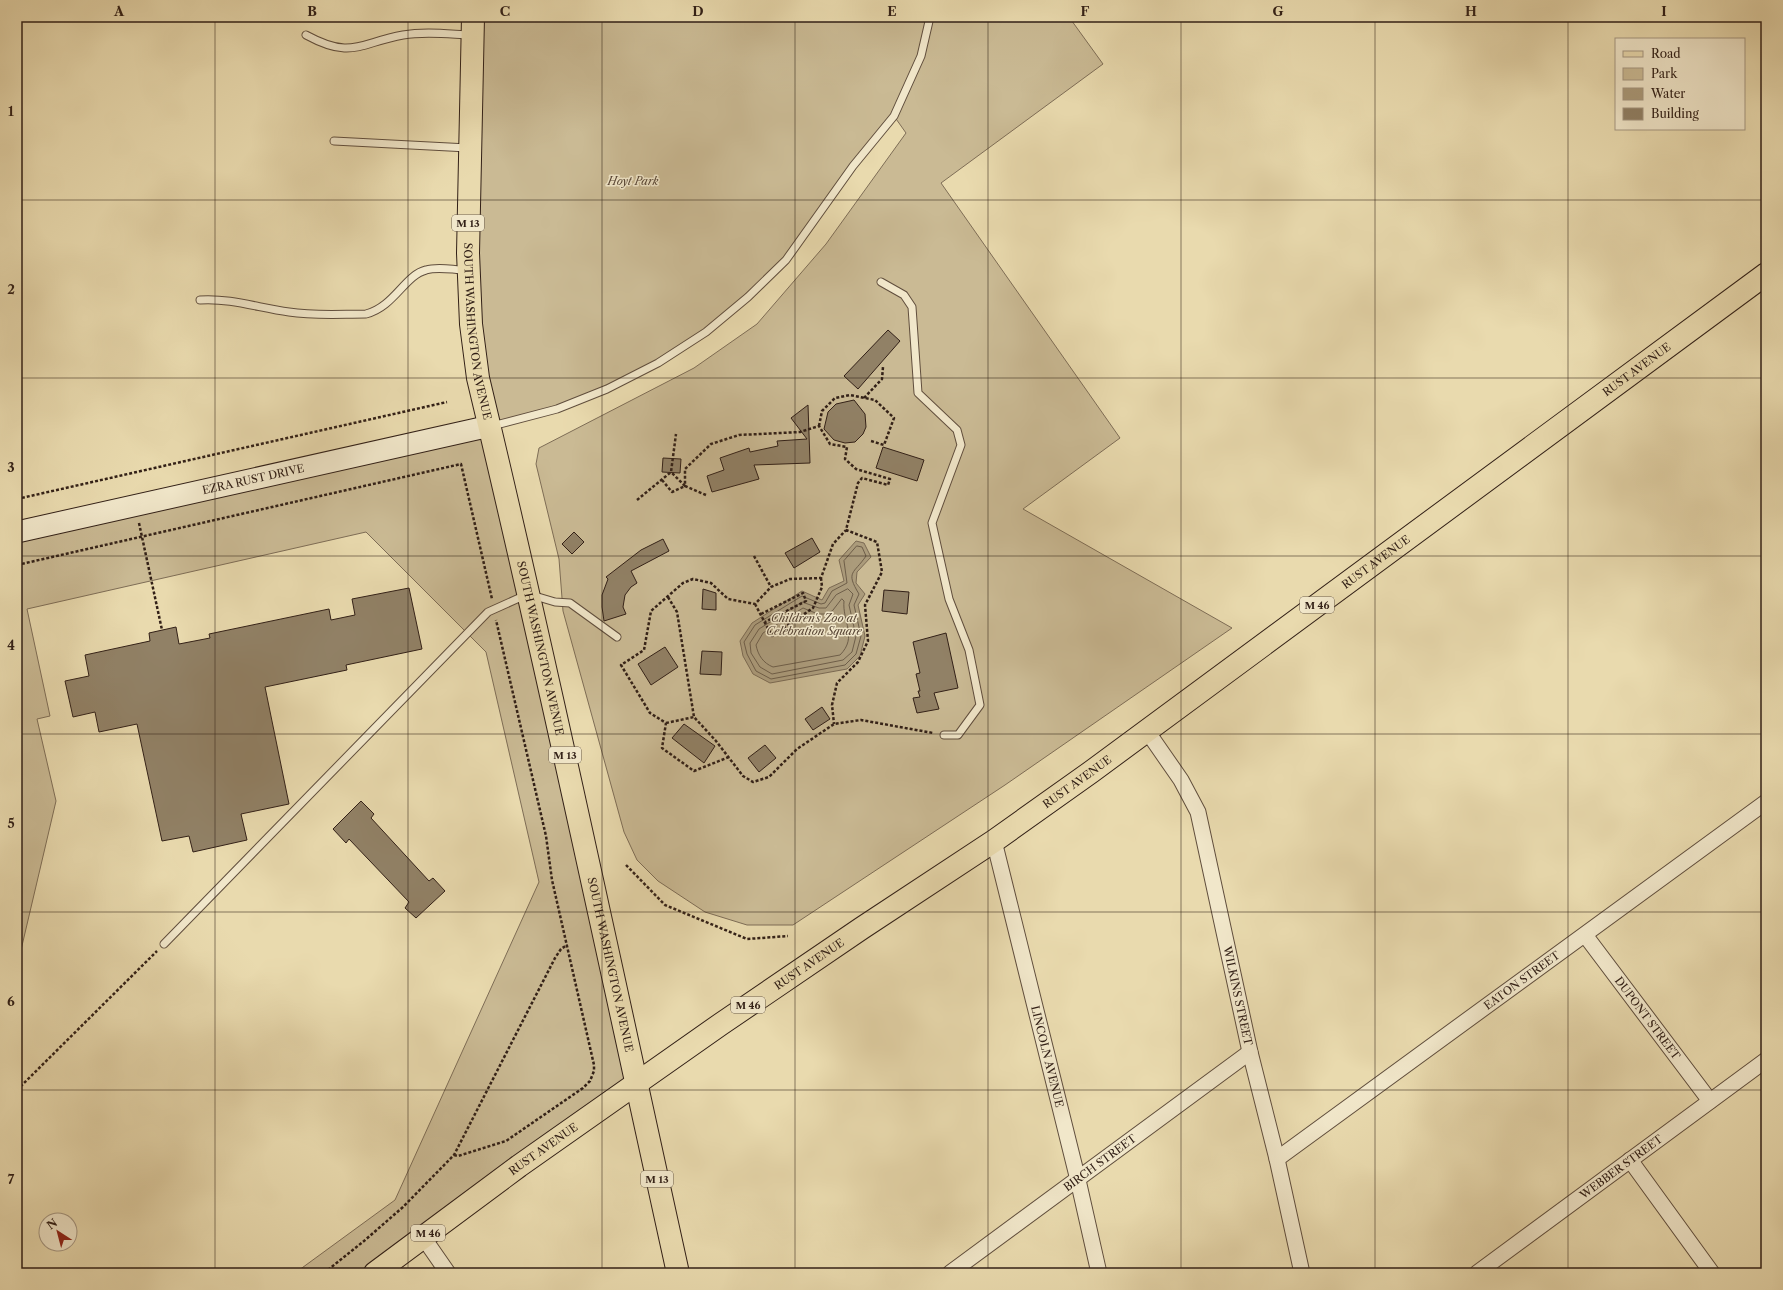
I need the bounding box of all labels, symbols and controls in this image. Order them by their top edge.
text: A [113,3,125,19]
text: B [307,3,317,19]
text: C [500,3,510,19]
text: D [692,3,704,19]
text: E [887,3,897,19]
text: F [1081,3,1090,19]
text: G [1272,3,1284,19]
text: H [1465,3,1477,19]
text: I [1661,3,1667,19]
legend [1615,38,1745,130]
text: Road [1651,46,1681,61]
text: Park [1651,66,1678,81]
text: Water [1650,86,1685,101]
text: 1 [8,103,14,119]
text: Building [1651,106,1699,121]
park label: Hoyt Park [607,174,659,188]
road number: M 13 [452,215,484,231]
street label: SOUTH WASHINGTON AVENUE [461,242,495,422]
text: 2 [7,281,15,297]
street label: RUST AVENUE [1600,339,1674,399]
text: 3 [7,459,15,475]
street label: EZRA RUST DRIVE [201,461,306,497]
street label: RUST AVENUE [1339,532,1413,592]
street label: SOUTH WASHINGTON AVENUE [514,560,567,737]
road number: M 46 [1300,597,1334,613]
park label: Children's Zoo at Celebration Square [766,611,863,638]
text: 4 [7,637,15,653]
road number: M 13 [549,747,581,763]
street label: RUST AVENUE [1040,752,1115,811]
text: 5 [7,815,15,831]
street label: SOUTH WASHINGTON AVENUE [585,876,636,1054]
street label: RUST AVENUE [772,935,847,993]
street label: WILKINS STREET [1220,944,1256,1047]
street label: EATON STREET [1481,948,1563,1013]
street label: DUPONT STREET [1612,974,1684,1063]
text: 6 [7,993,15,1009]
road number: M 46 [731,997,765,1013]
street label: LINCOLN AVENUE [1028,1004,1067,1109]
street label: RUST AVENUE [506,1120,581,1178]
street label: BIRCH STREET [1061,1131,1139,1194]
street label: WEBBER STREET [1576,1131,1666,1203]
text: 7 [8,1171,15,1187]
road number: M 13 [641,1171,673,1187]
north arrow [38,1212,78,1252]
text: N [44,1215,60,1232]
road number: M 46 [411,1225,445,1241]

